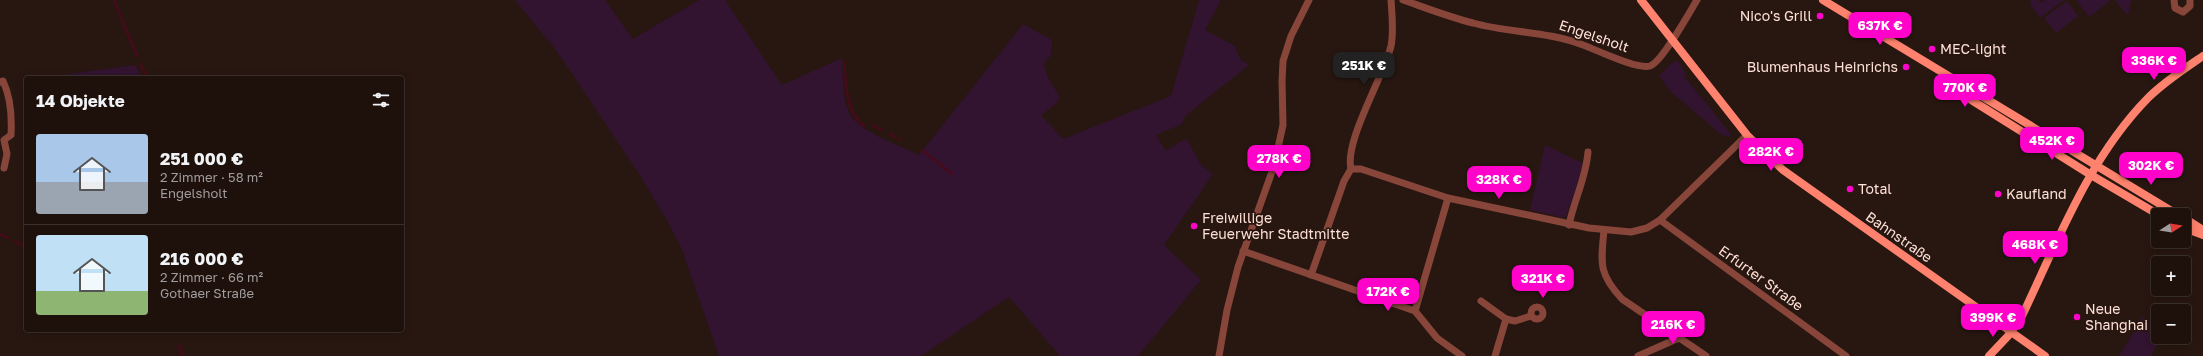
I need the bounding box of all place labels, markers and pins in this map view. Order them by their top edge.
place label: Nico's Grill [1740,7,1812,24]
marker: Nico's Grill [1815,11,1825,21]
pin: 637K € [1847,12,1913,46]
place label: MEC-light [1940,40,2006,57]
marker: MEC-light [1927,44,1937,54]
pin: 336K € [2121,47,2187,81]
pin: 251K € [1331,52,1397,86]
place label: Blumenhaus Heinrichs [1747,58,1898,75]
marker: Blumenhaus Heinrichs [1901,62,1911,72]
pin: 770K € [1932,74,1998,108]
pin: 452K € [2019,127,2085,161]
pin: 282K € [1738,138,1804,172]
pin: 278K € [1246,145,1312,179]
pin: 302K € [2118,152,2184,186]
pin: 328K € [1466,166,1532,200]
place label: Total [1858,180,1892,197]
marker: Total [1845,184,1855,194]
place label: Kaufland [2006,185,2067,202]
marker: Kaufland [1993,189,2003,199]
place label: Freiwillige Feuerwehr Stadtmitte [1202,209,1349,242]
marker: Freiwillige Feuerwehr Stadtmitte [1189,221,1199,231]
pin: 468K € [2002,231,2068,265]
pin: 321K € [1510,265,1576,299]
pin: 172K € [1355,278,1421,312]
place label: Neue Shanghai [2085,300,2148,333]
pin: 399K € [1960,304,2026,338]
pin: 216K € [1640,311,1706,345]
marker: Neue Shanghai [2072,312,2082,322]

